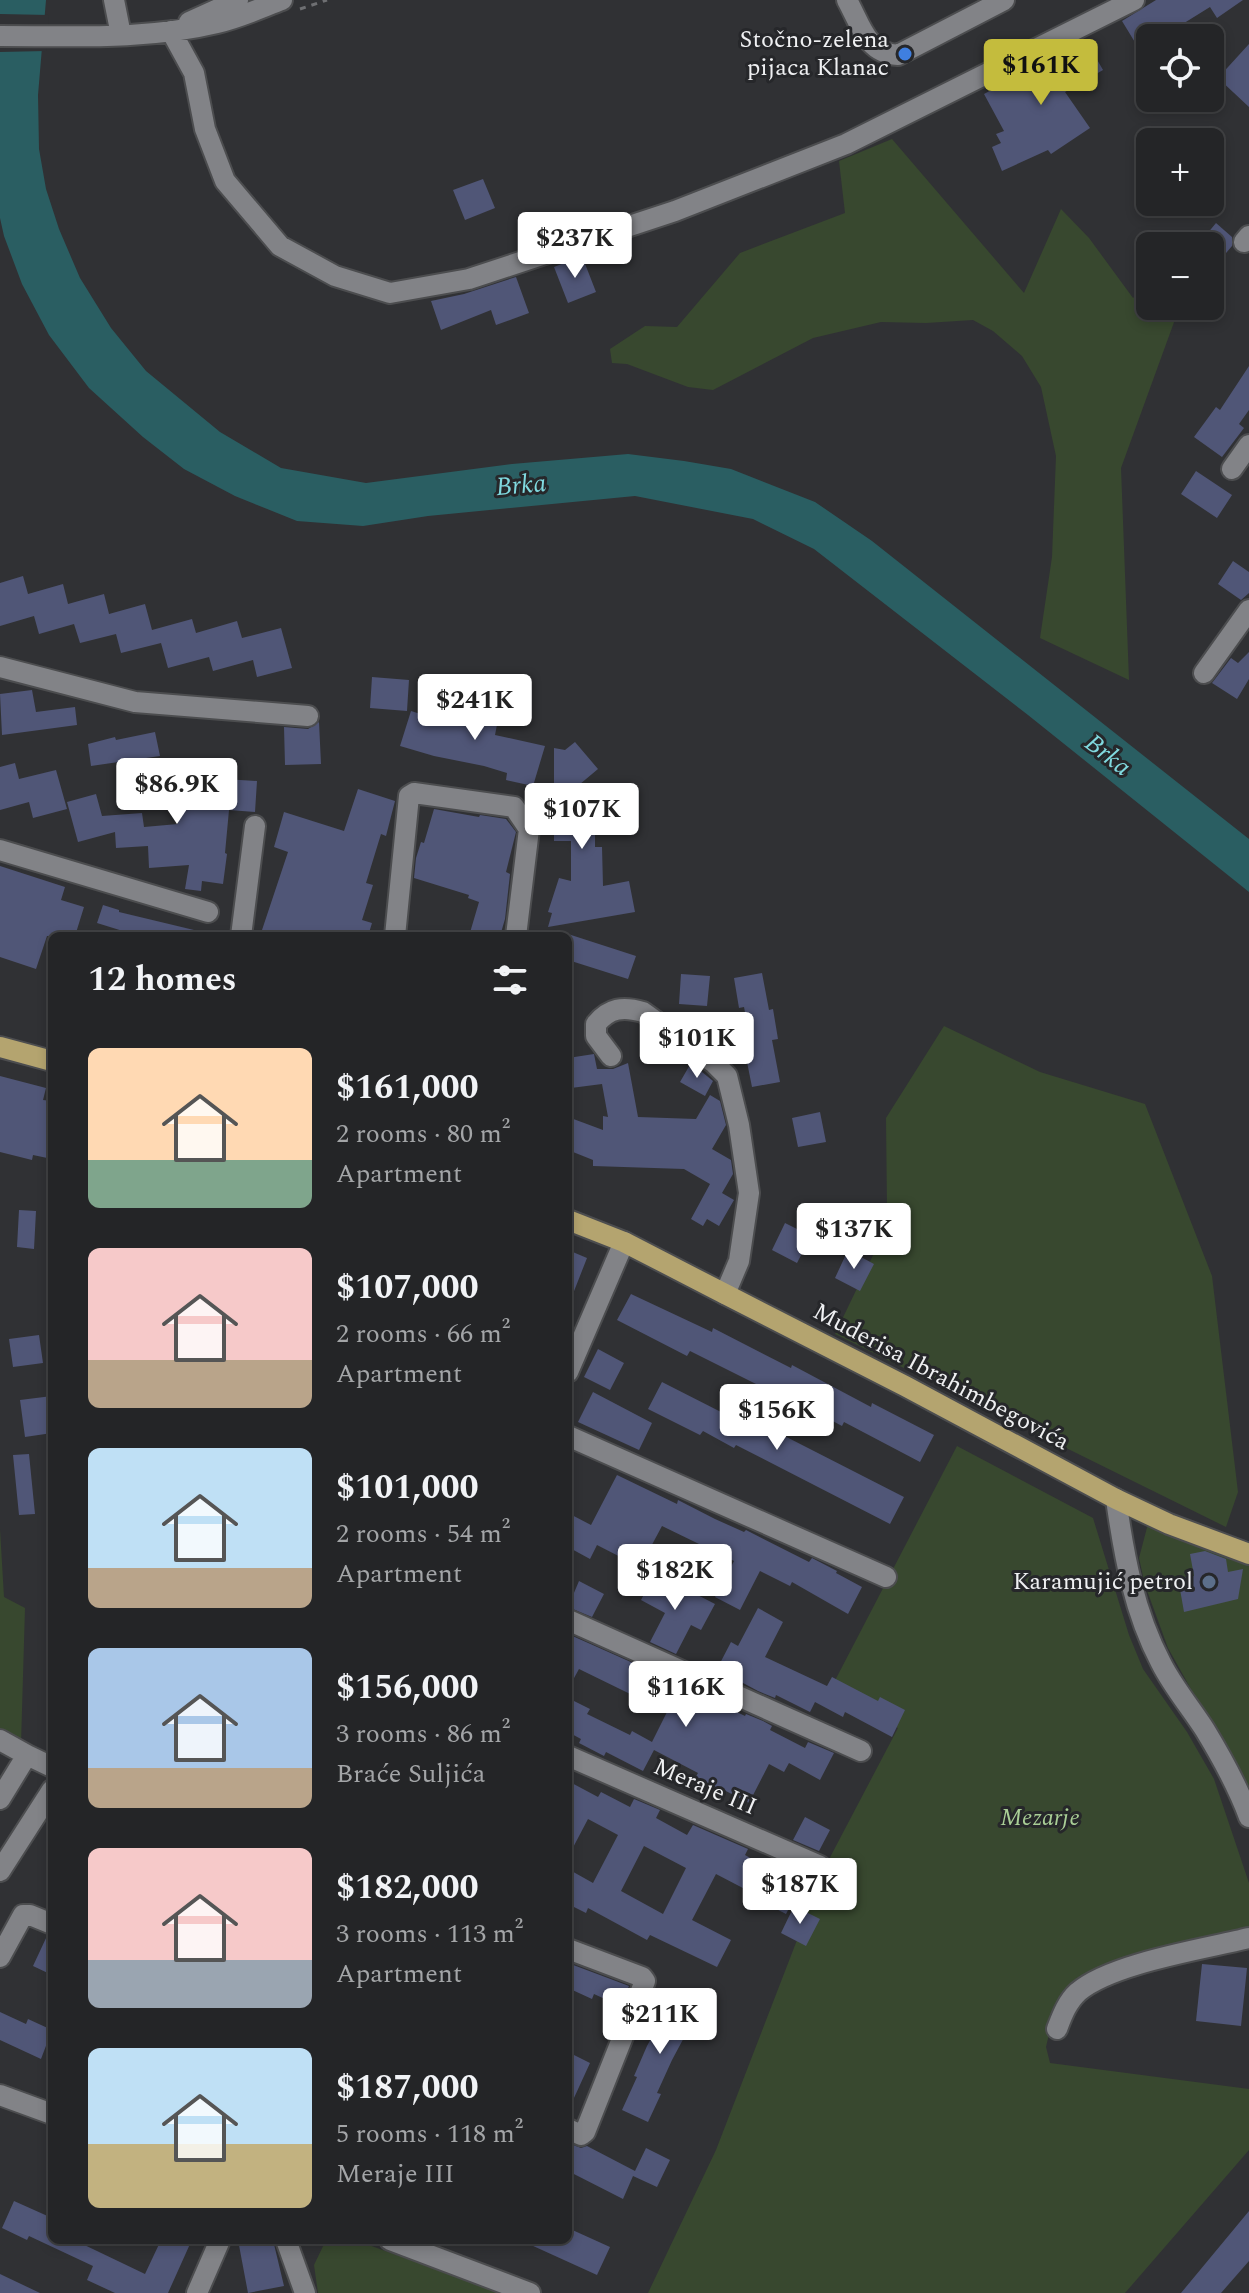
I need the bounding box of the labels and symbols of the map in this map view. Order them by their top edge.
place label: Stočno-zelena pijaca Klanac [740,22,889,86]
pin: $161K [985,39,1097,107]
marker: Stočno-zelena pijaca Klanac [896,45,914,63]
pin: $237K [519,212,631,280]
water label: Brka [494,463,548,507]
pin: $241K [419,674,531,742]
water label: Brka [1076,724,1140,786]
pin: $86.9K [112,758,242,826]
pin: $107K [526,783,638,851]
pin: $101K [641,1012,753,1080]
pin: $137K [798,1203,910,1271]
street label: Muderisa Ibrahimbegovića [806,1294,1076,1460]
pin: $156K [721,1384,833,1452]
pin: $182K [619,1544,731,1612]
place label: Karamujić petrol [1013,1564,1193,1600]
marker: Karamujić petrol [1200,1573,1218,1591]
pin: $116K [630,1661,742,1729]
street label: Meraje III [648,1749,762,1825]
park label: Mezarje [1000,1800,1080,1836]
pin: $187K [744,1858,856,1926]
pin: $211K [604,1988,716,2056]

